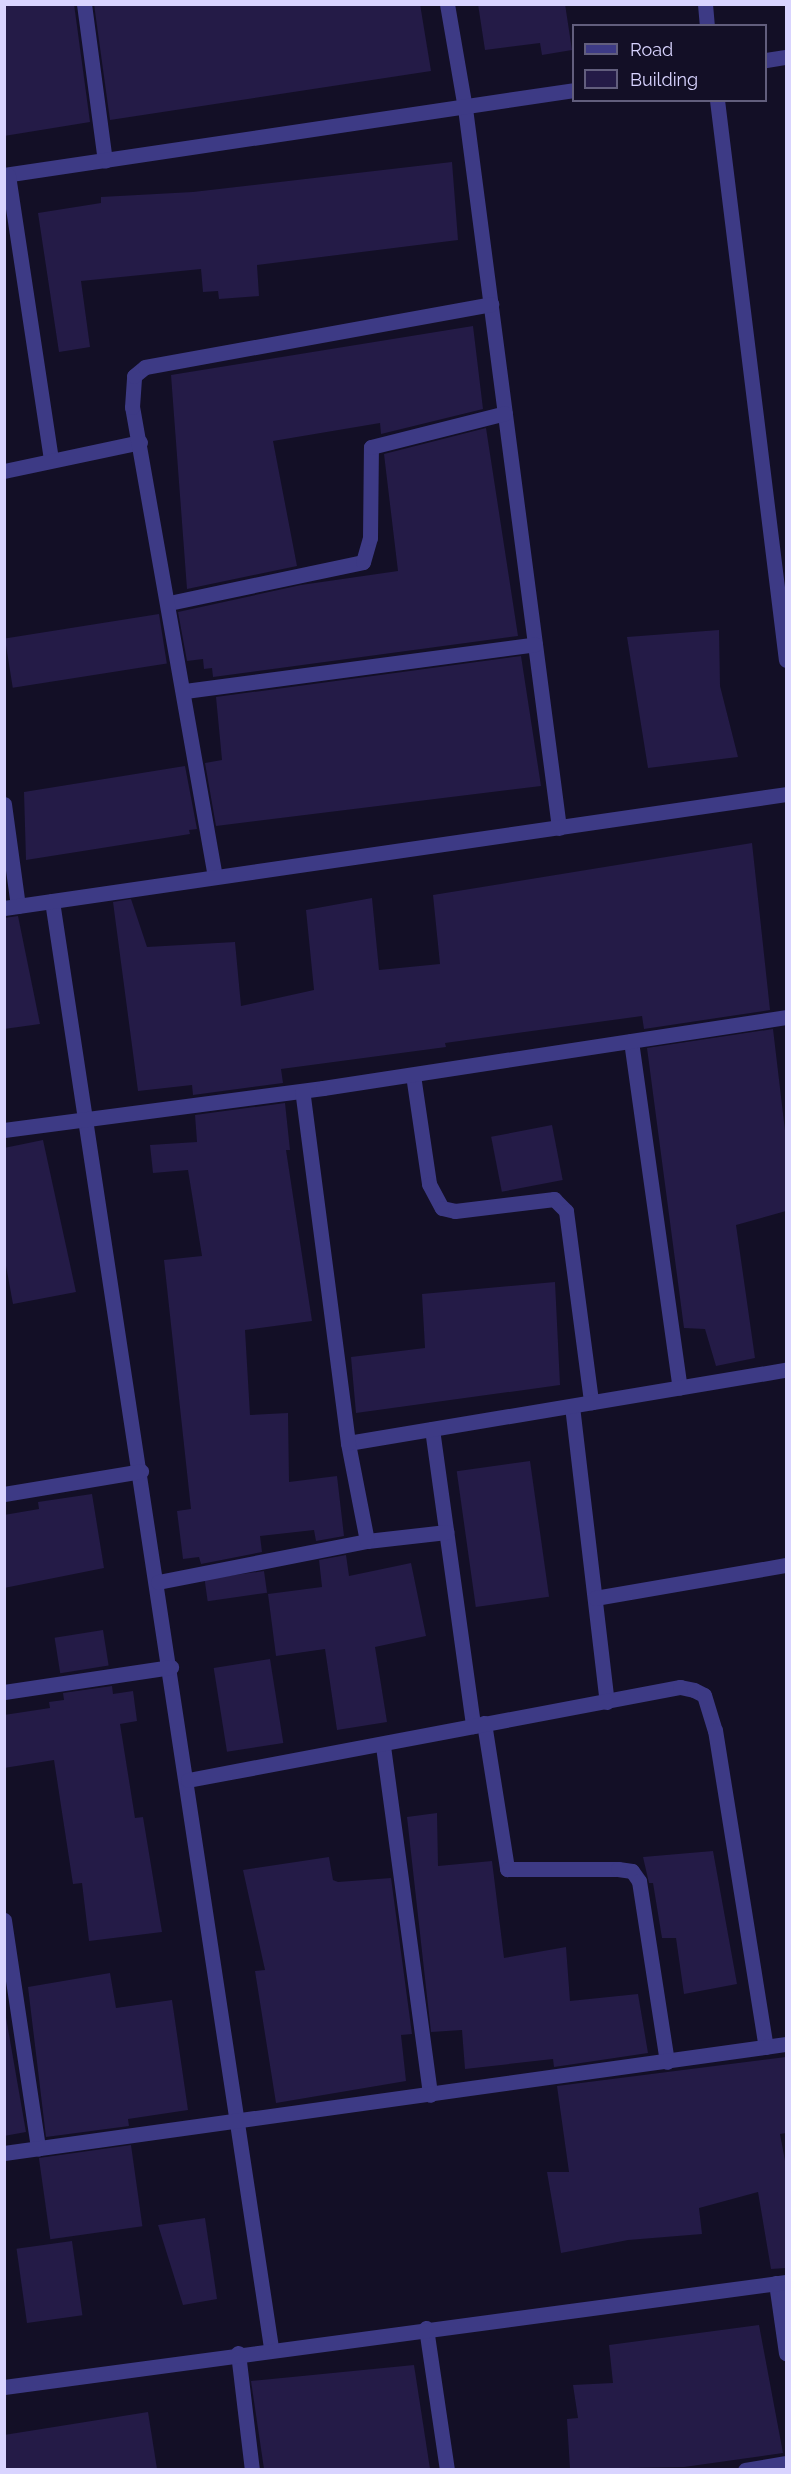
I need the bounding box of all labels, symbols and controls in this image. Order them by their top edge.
legend [572,24,767,102]
text: Road [630,39,673,60]
text: Building [630,69,698,90]

